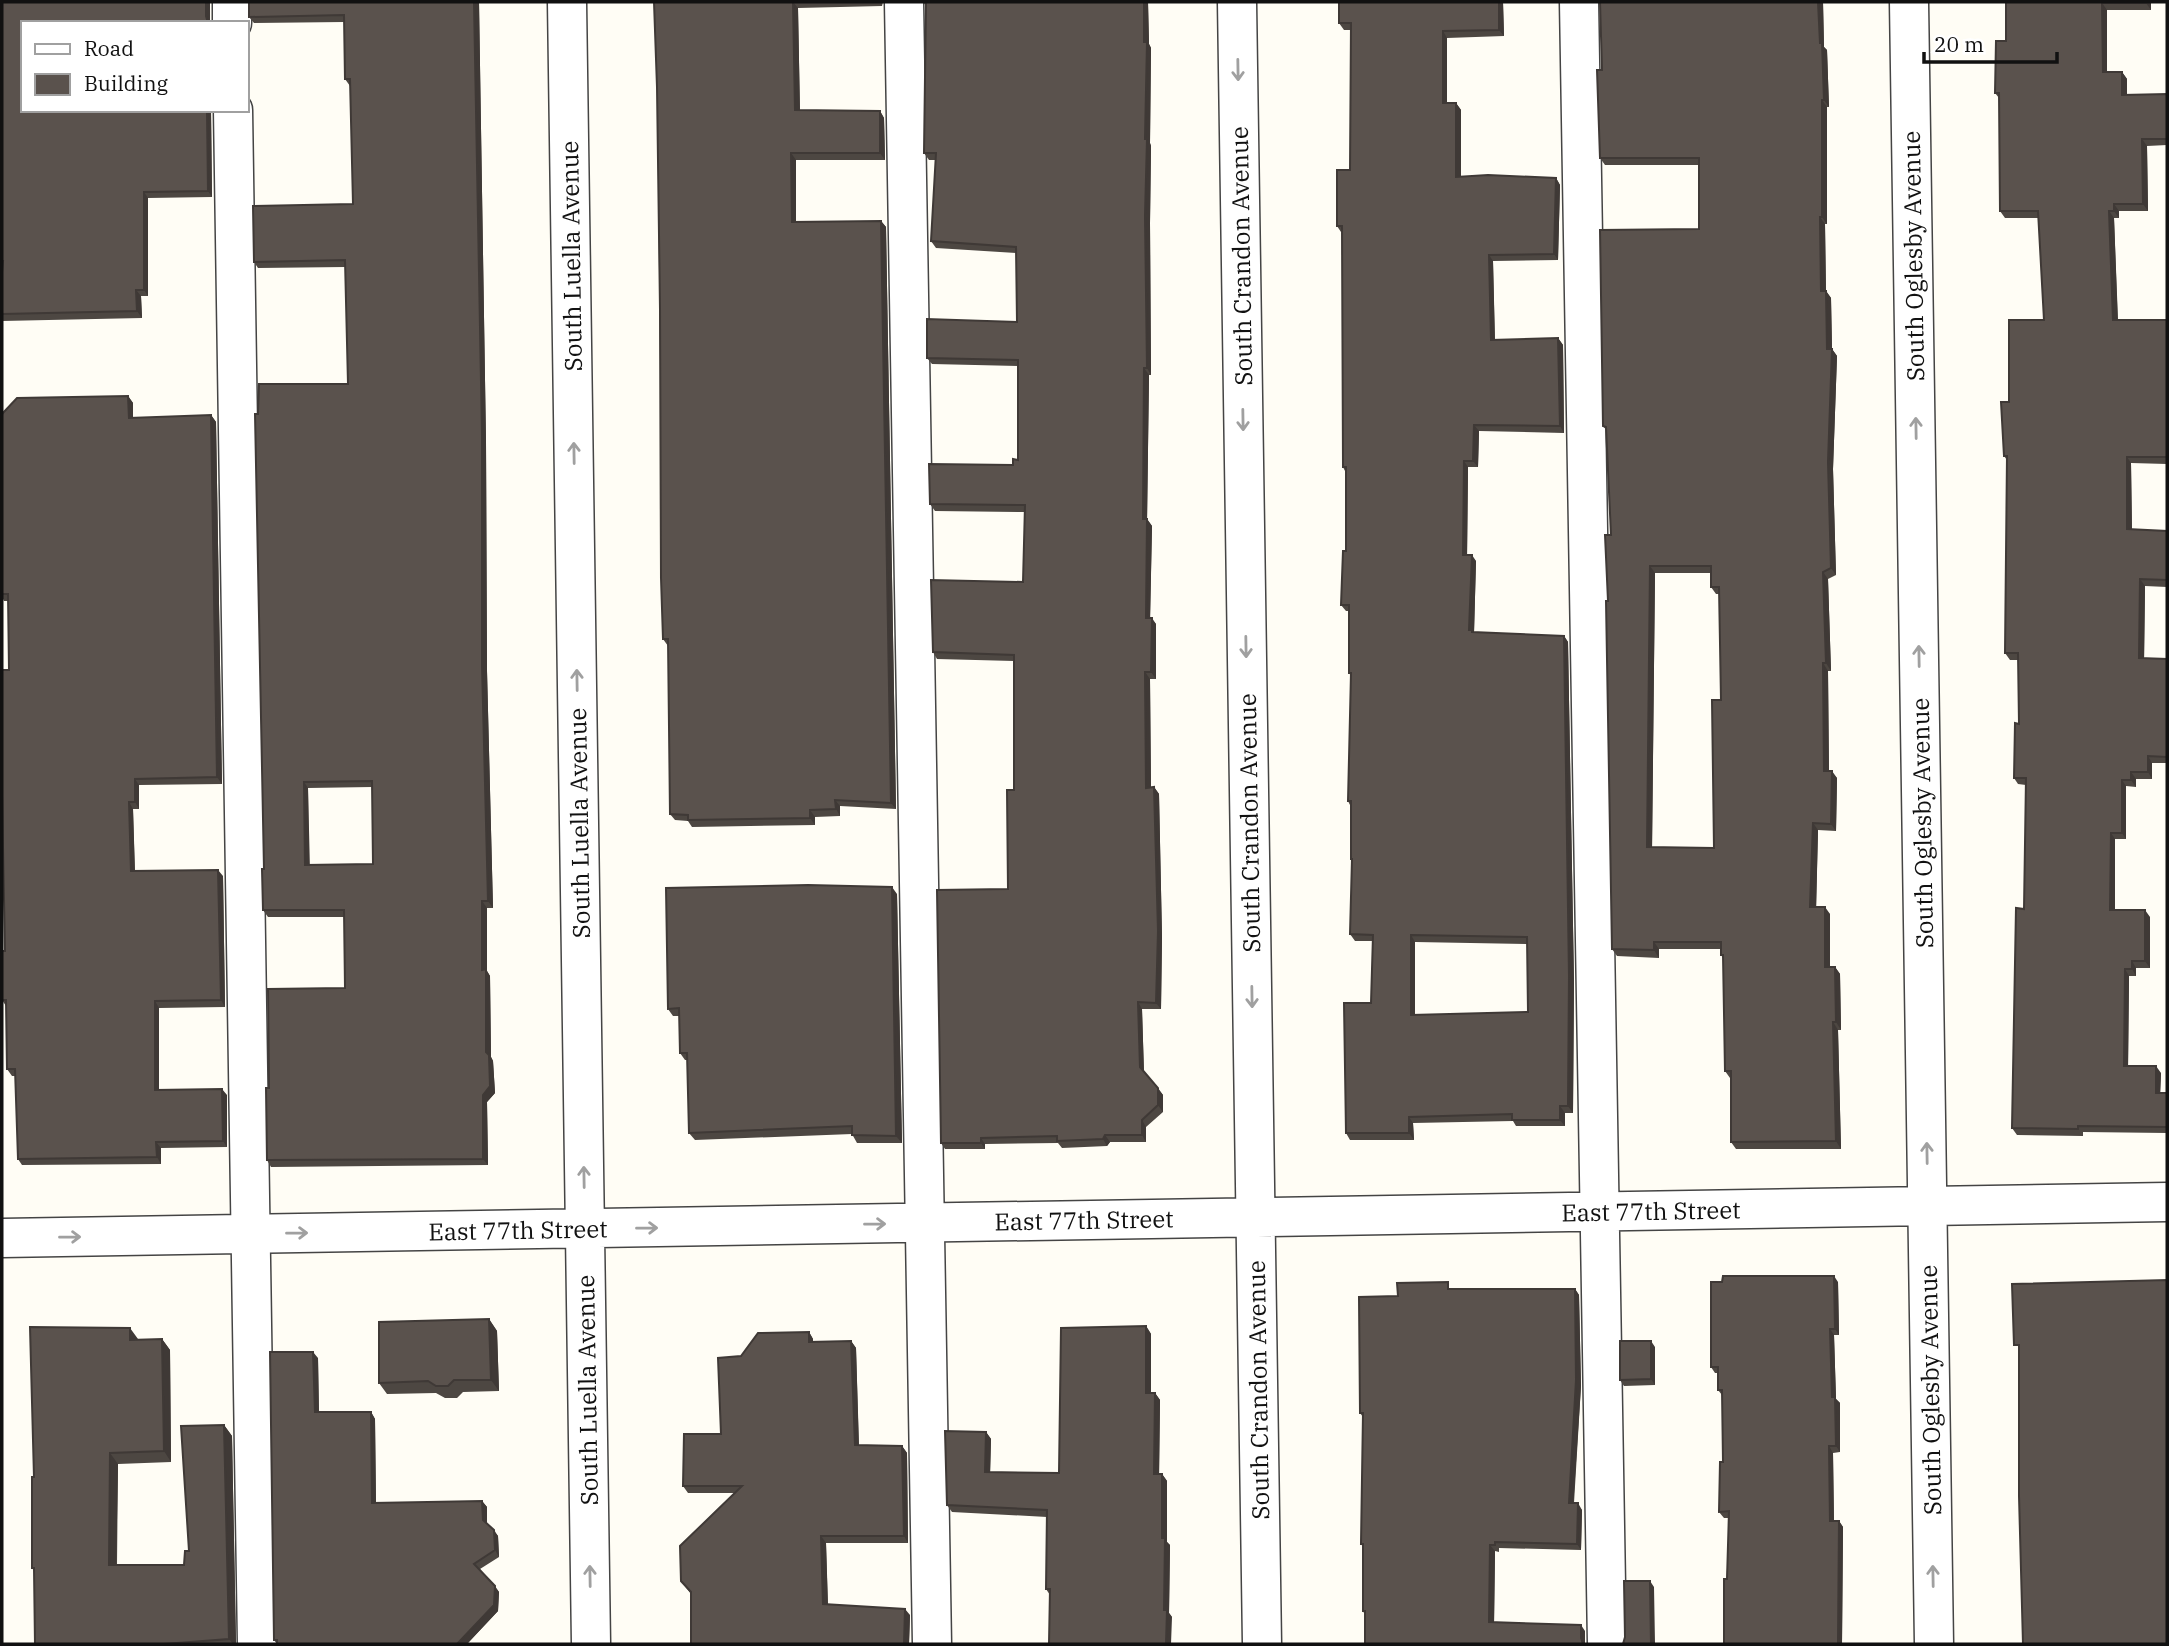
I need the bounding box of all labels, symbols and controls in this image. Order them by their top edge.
legend [21,21,248,112]
scale bar [1924,21,2057,65]
text: 20 m [1934,30,1984,58]
text: Road [84,34,134,62]
one-way arrow [1231,58,1245,81]
text: Building [84,69,169,97]
street label: South Crandon Avenue [1223,126,1259,386]
street label: South Oglesby Avenue [1895,130,1931,382]
street label: South Luella Avenue [553,140,589,372]
one-way arrow [1236,408,1250,431]
one-way arrow [1909,417,1923,440]
one-way arrow [567,441,581,464]
one-way arrow [1240,636,1253,659]
one-way arrow [1913,644,1926,667]
one-way arrow [570,669,584,692]
street label: South Crandon Avenue [1231,693,1267,953]
street label: South Oglesby Avenue [1904,697,1940,949]
street label: South Luella Avenue [561,707,597,939]
one-way arrow [1245,986,1259,1009]
one-way arrow [1920,1141,1934,1164]
one-way arrow [577,1166,591,1189]
street label: East 77th Street [1561,1193,1741,1229]
street label: East 77th Street [994,1202,1174,1238]
street label: East 77th Street [428,1212,608,1248]
one-way arrow [863,1217,886,1230]
one-way arrow [636,1221,659,1235]
one-way arrow [286,1226,309,1240]
one-way arrow [58,1230,81,1244]
street label: South Crandon Avenue [1240,1260,1276,1520]
street label: South Oglesby Avenue [1912,1264,1948,1516]
street label: South Luella Avenue [569,1274,605,1506]
one-way arrow [583,1565,597,1588]
one-way arrow [1927,1565,1940,1588]

